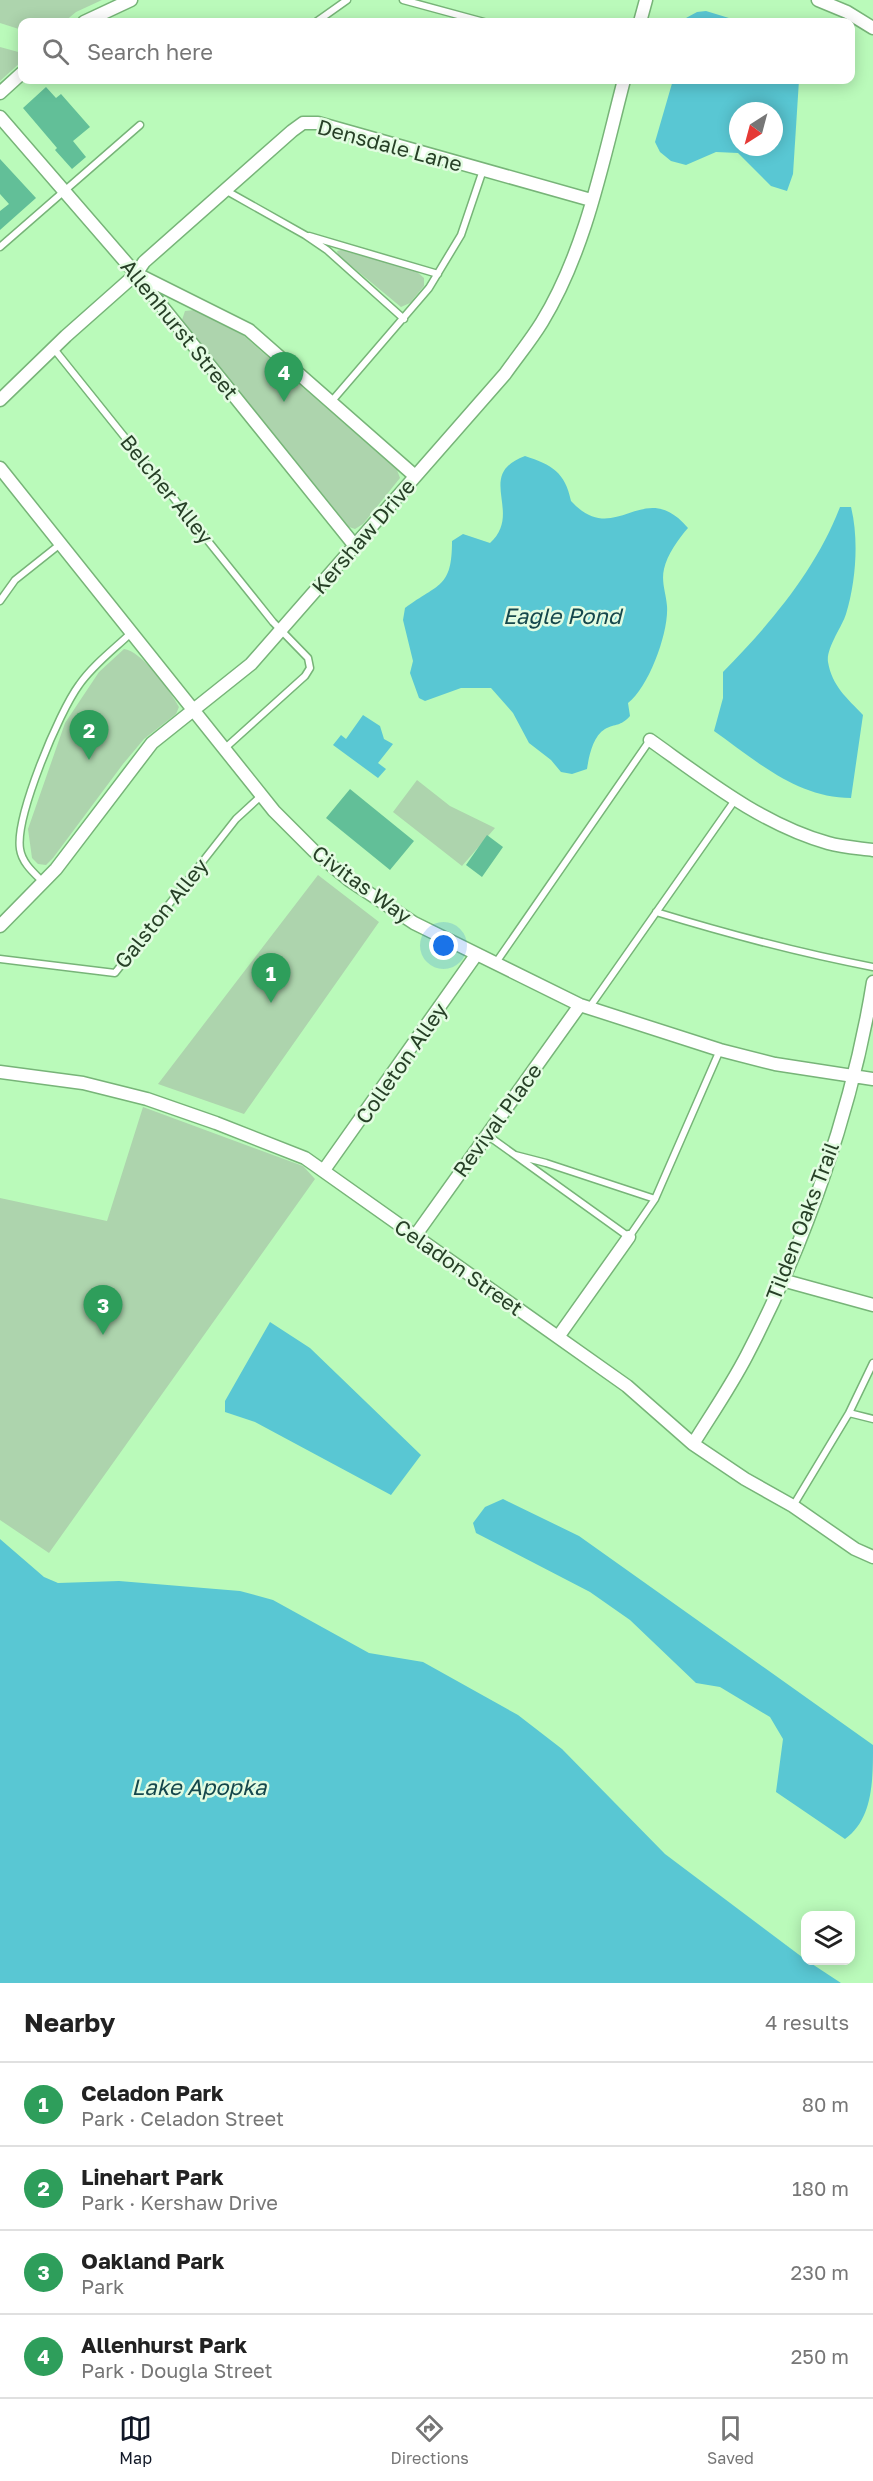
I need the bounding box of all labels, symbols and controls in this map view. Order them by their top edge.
search box [18,18,855,84]
icon: search [39,35,72,68]
text: Search here [87,38,213,65]
north arrow [729,102,783,156]
street label: Densdale Lane [315,113,465,177]
street label: Allenhurst Street [116,254,244,404]
pin: 4 [264,352,304,402]
street label: Belcher Alley [115,429,219,549]
street label: Kershaw Drive [306,473,420,599]
water label: Eagle Pond [503,602,624,629]
pin: 2 [70,710,109,760]
street label: Civitas Way [307,839,417,929]
street label: Galston Alley [109,853,213,973]
your location [429,931,458,960]
pin: 1 [252,954,290,1003]
street label: Colleton Alley [350,997,452,1129]
street label: Revival Place [447,1058,547,1182]
street label: Tilden Oaks Trail [760,1138,844,1304]
street label: Celadon Street [390,1213,528,1321]
pin: 3 [84,1286,122,1335]
water label: Lake Apopka [131,1773,268,1800]
map controls [801,1911,855,1965]
button: layers [801,1911,855,1965]
text: Nearby [24,2007,115,2038]
text: 4 results [765,2010,849,2034]
text: Celadon Park [81,2079,224,2106]
text: 1 [38,2092,49,2116]
text: 80 m [802,2092,849,2116]
text: Park · Celadon Street [81,2106,284,2130]
text: Linehart Park [81,2163,224,2190]
text: 2 [37,2176,50,2200]
text: 180 m [792,2176,849,2200]
text: Park · Kershaw Drive [81,2190,278,2214]
text: Oakland Park [81,2247,224,2274]
text: 3 [37,2260,50,2284]
text: 230 m [791,2260,849,2284]
text: Park [81,2274,124,2298]
text: Allenhurst Park [81,2331,247,2358]
text: 4 [37,2344,50,2368]
text: 250 m [791,2344,849,2368]
text: Park · Dougla Street [81,2358,273,2382]
tab: Map [119,2412,152,2468]
tab: Directions [391,2412,469,2468]
tab: Saved [707,2412,754,2468]

